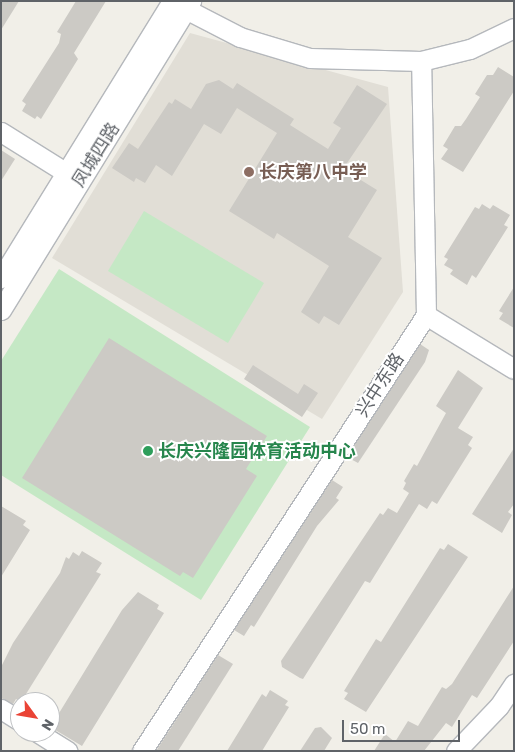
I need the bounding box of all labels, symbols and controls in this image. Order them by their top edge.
street label: 凤城四路 [68,119,124,191]
place label: 长庆第八中学 [259,161,367,183]
marker: 长庆第八中学 [243,166,255,178]
street label: 兴中东路 [351,349,409,421]
place label: 长庆兴隆园体育活动中心 [158,440,356,462]
marker: 长庆兴隆园体育活动中心 [142,445,154,457]
north arrow [10,692,60,742]
scale bar [345,710,462,742]
text: N [37,716,57,733]
text: 50 m [350,720,385,738]

